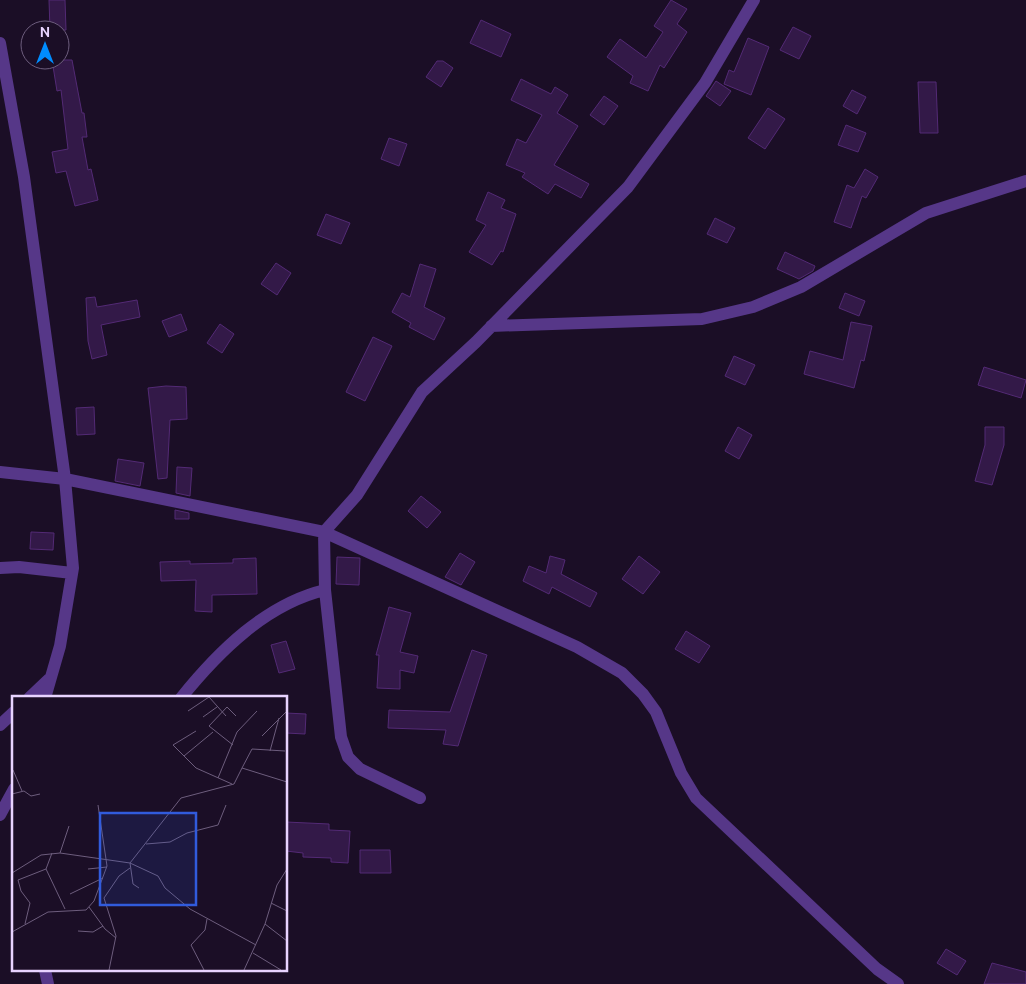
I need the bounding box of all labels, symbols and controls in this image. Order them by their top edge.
north arrow [20,20,70,70]
text: N [40,24,50,40]
inset map [12,696,288,972]

